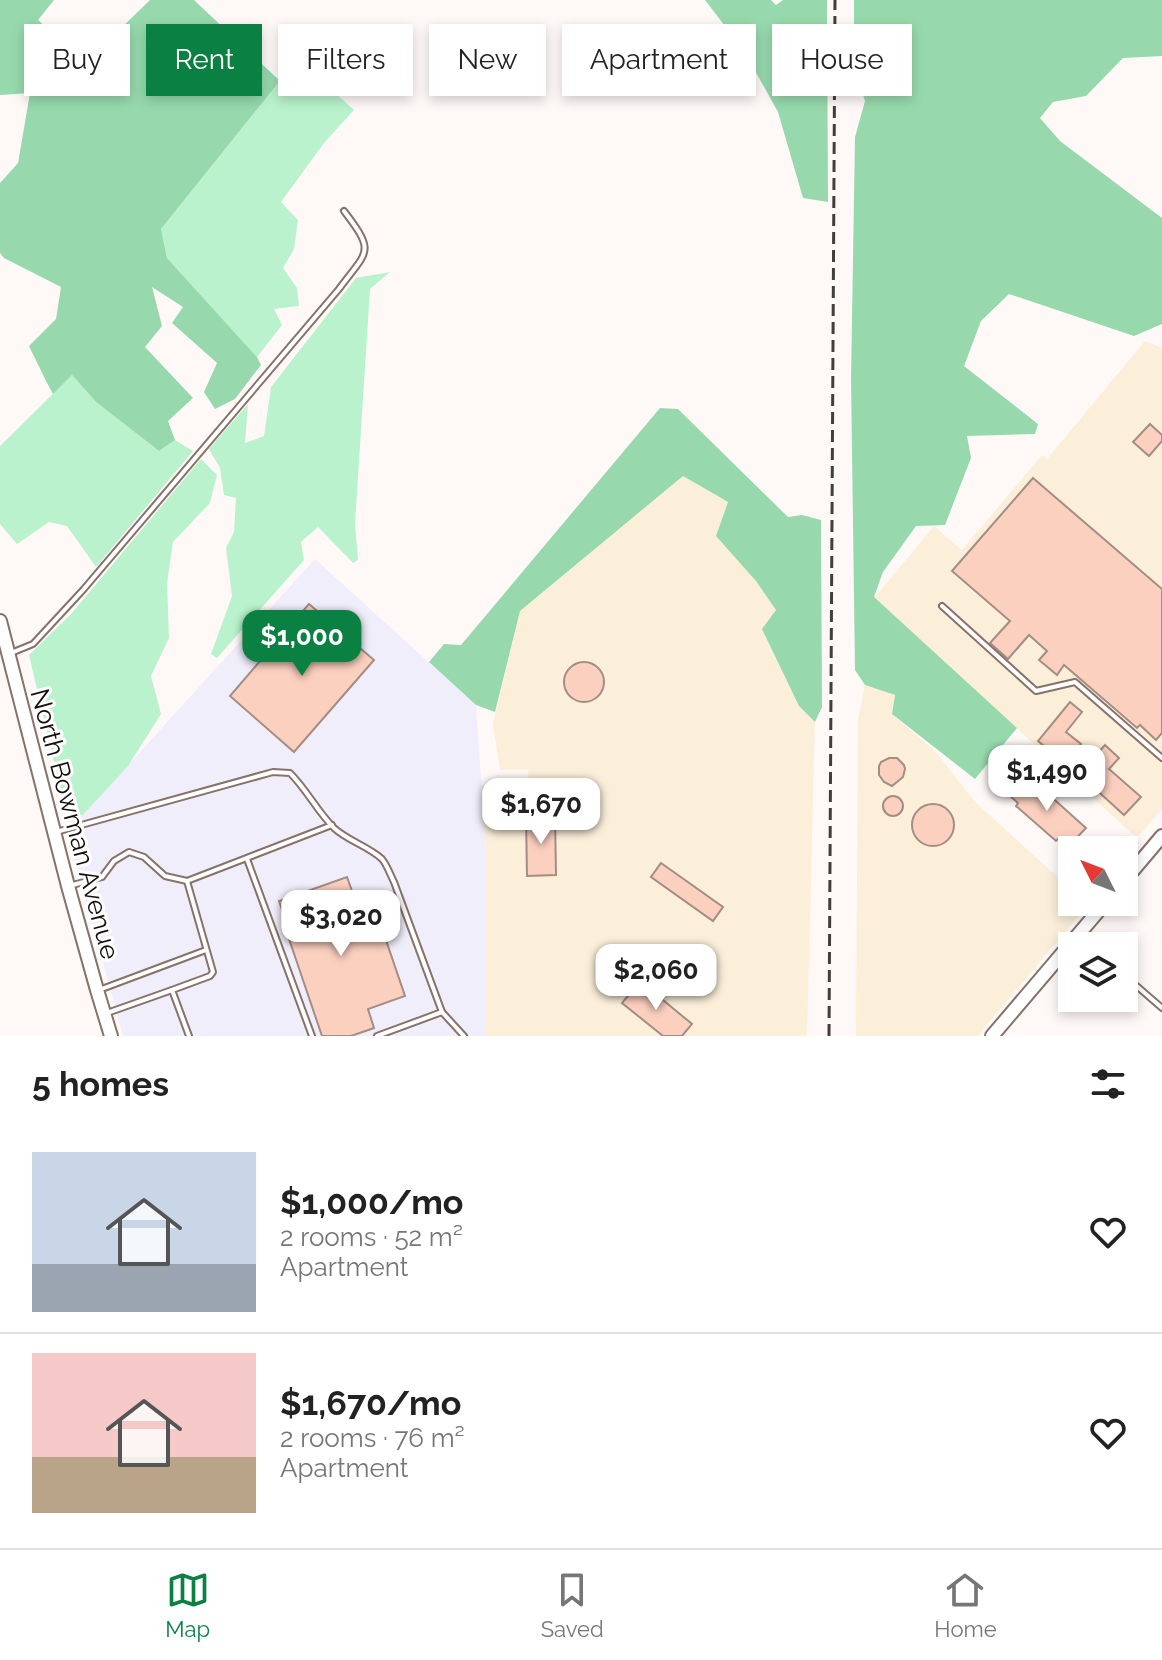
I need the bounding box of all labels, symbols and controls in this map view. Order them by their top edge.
chip: Buy [24,24,130,96]
chip: Rent [146,24,262,96]
chip: Filters [278,24,413,96]
chip: New [429,24,546,96]
chip: Apartment [562,24,756,96]
chip: House [772,24,912,96]
pin: $1,000 [237,610,367,678]
text: $1,000 [260,621,344,651]
street label: North Bowman Avenue [24,686,126,962]
pin: $1,490 [982,745,1112,813]
text: $1,490 [1006,756,1088,786]
pin: $1,670 [476,778,606,846]
text: $1,670 [500,789,582,819]
north arrow [1058,836,1138,916]
map controls [1058,836,1138,1012]
pin: $3,020 [276,890,406,958]
text: $3,020 [299,901,383,931]
button: layers [1058,932,1138,1012]
pin: $2,060 [591,944,721,1012]
text: $2,060 [614,955,698,985]
icon: filters [1086,1062,1130,1106]
text: 5 homes [32,1064,169,1104]
text: $1,000/mo [280,1182,463,1222]
icon: home [96,1184,192,1280]
icon: heart [1086,1210,1130,1254]
text: 2 rooms · 52 m² [280,1222,463,1252]
text: Apartment [280,1252,409,1282]
text: $1,670/mo [280,1383,461,1423]
icon: home [96,1385,192,1481]
icon: heart [1086,1411,1130,1455]
text: 2 rooms · 76 m² [280,1423,465,1453]
text: Apartment [280,1453,409,1483]
tab: Map [165,1568,210,1642]
tab: Saved [541,1568,604,1642]
tab: Home [934,1568,997,1642]

